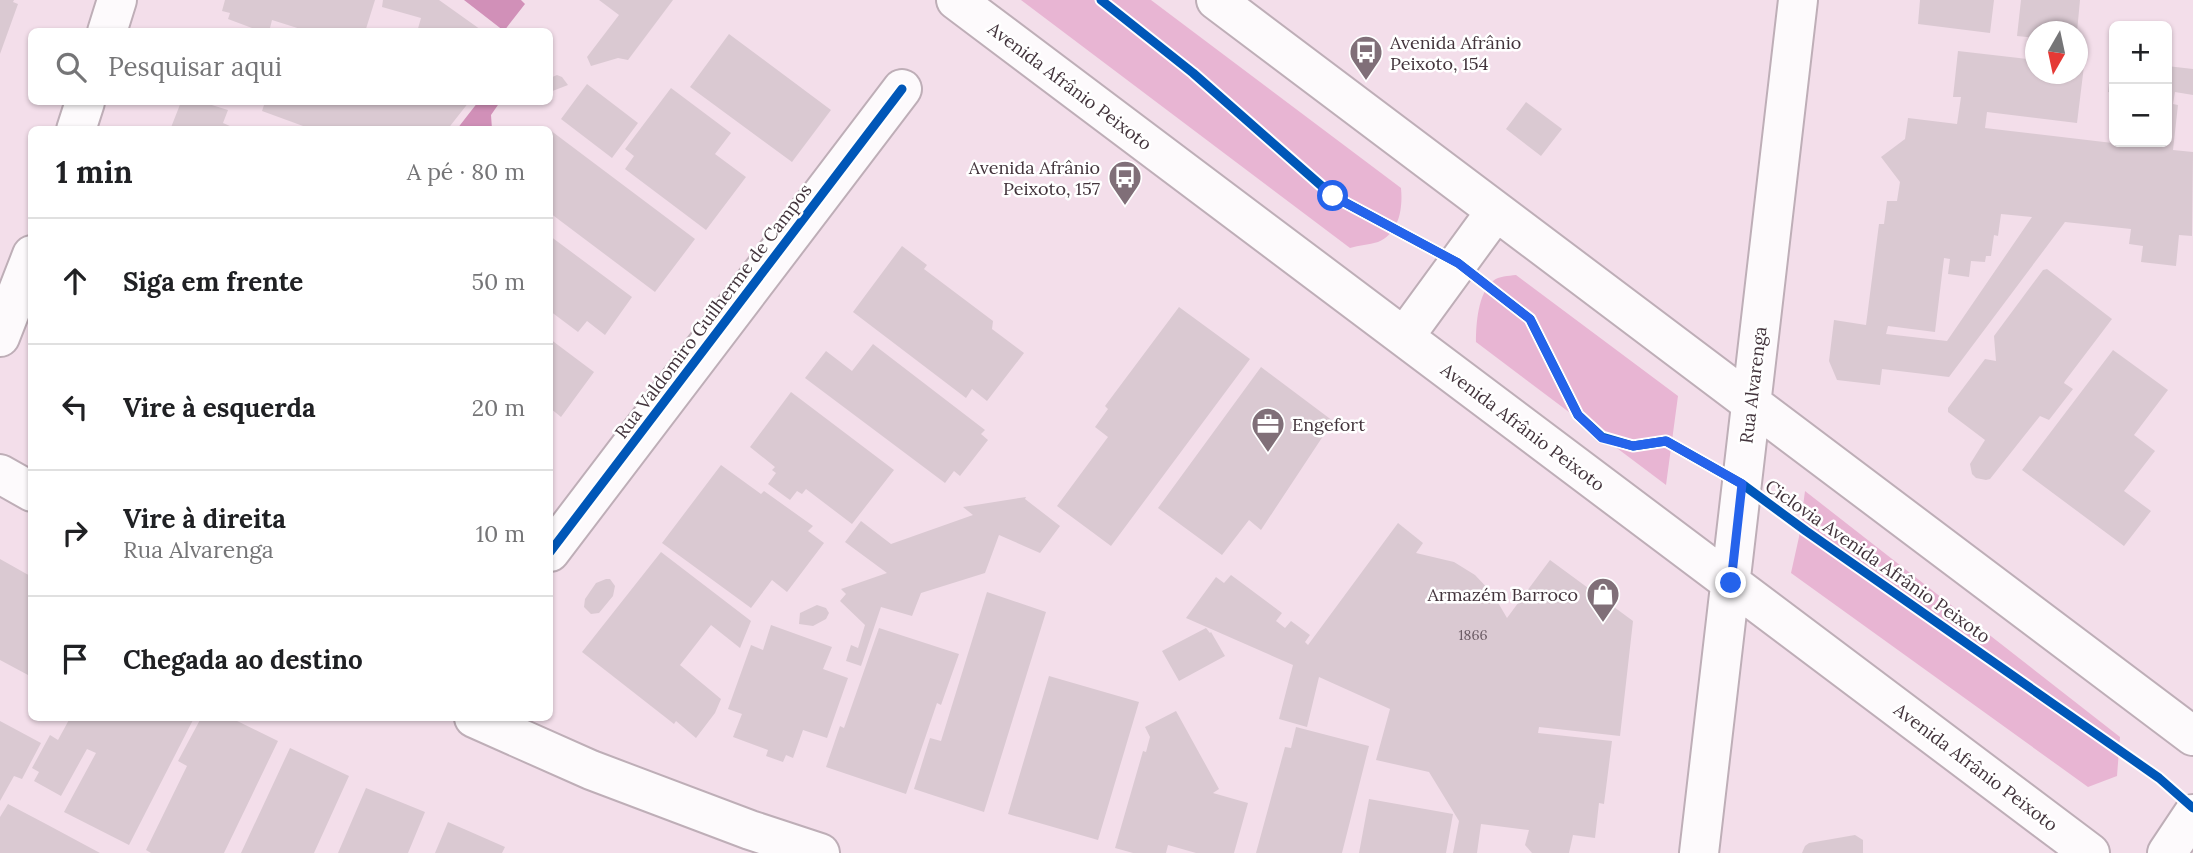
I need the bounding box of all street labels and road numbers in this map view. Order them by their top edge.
street label: Avenida Afrânio Peixoto [983,16,1156,155]
street label: Rua Valdomiro Guilherme de Campos [610,179,816,443]
street label: Rua Alvarenga [1734,325,1772,445]
street label: Avenida Afrânio Peixoto [1436,357,1609,496]
street label: Ciclovia Avenida Afrânio Peixoto [1761,474,1995,648]
street label: Avenida Afrânio Peixoto [1889,697,2062,836]

